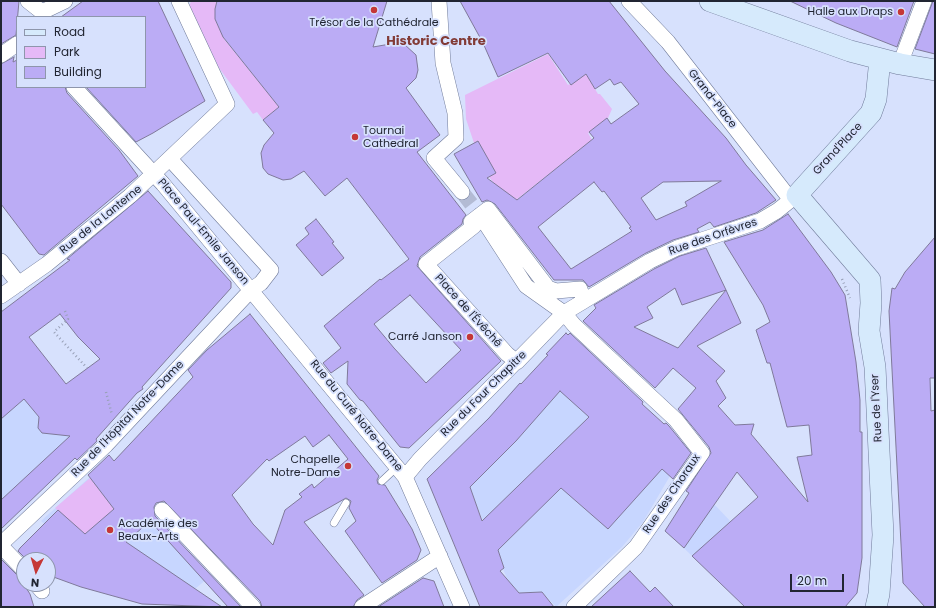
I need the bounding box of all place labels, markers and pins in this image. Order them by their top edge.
marker: Trésor de la Cathédrale [369,5,379,15]
place label: Halle aux Draps [808,5,893,19]
marker: Halle aux Draps [896,7,906,17]
place label: Trésor de la Cathédrale [309,16,439,30]
place label: Tournai Cathedral [363,124,418,150]
marker: Tournai Cathedral [350,132,360,142]
place label: Carré Janson [388,330,462,344]
marker: Carré Janson [465,332,475,342]
place label: Chapelle Notre-Dame [271,453,340,479]
marker: Chapelle Notre-Dame [343,461,353,471]
place label: Académie des Beaux-Arts [118,517,198,543]
marker: Académie des Beaux-Arts [105,525,115,535]

